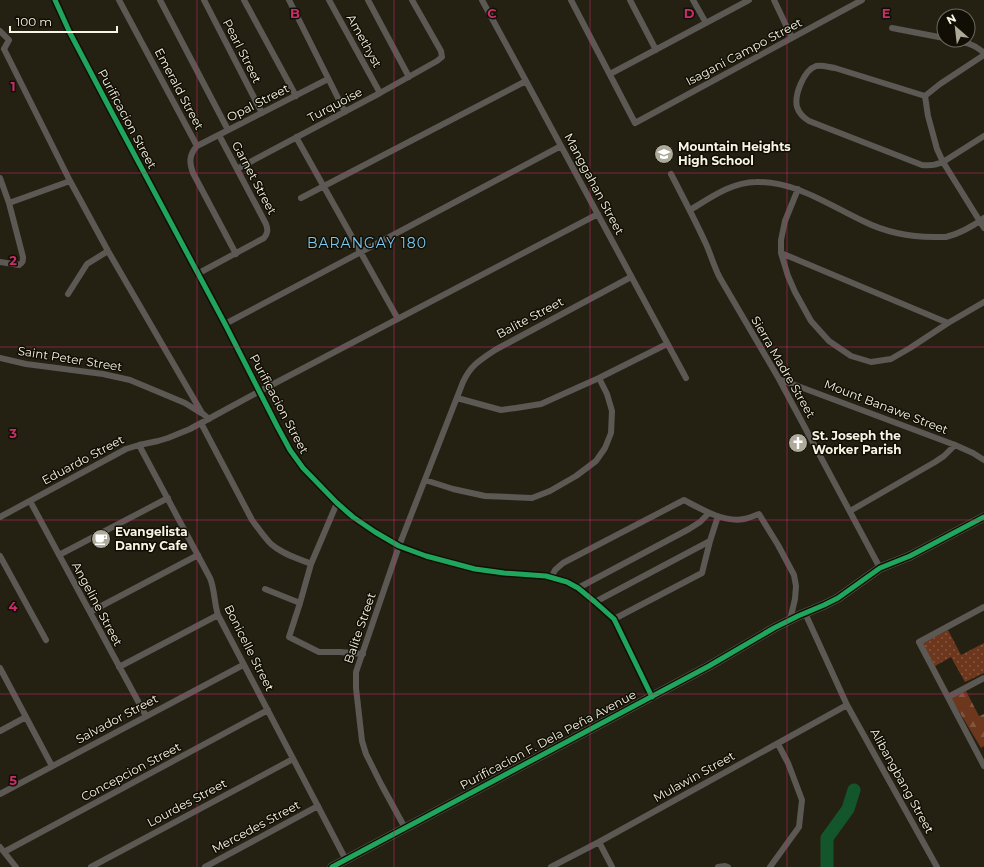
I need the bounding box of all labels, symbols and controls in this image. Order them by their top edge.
text: B [290,5,300,21]
text: C [487,5,497,21]
text: D [684,5,695,21]
text: E [882,5,891,21]
scale bar [10,8,117,34]
north arrow [936,8,976,48]
text: N [944,11,959,27]
street label: Amethyst [344,12,385,70]
text: 100 m [16,14,52,29]
street label: Isagani Campo Street [683,14,805,89]
street label: Pearl Street [220,16,265,85]
street label: Emerald Street [152,45,207,132]
street label: Purificacion Street [95,66,160,171]
text: 1 [10,78,16,94]
street label: Opal Street [224,80,292,125]
street label: Turquoise [305,84,365,125]
street label: Manggahan Street [561,130,628,237]
street label: Garnet Street [229,139,280,217]
place label: Mountain Heights High School [678,139,791,168]
school or university icon: Mountain Heights High School [653,143,675,165]
district label: BARANGAY 180 [307,234,427,252]
text: 2 [9,252,17,268]
street label: Balite Street [494,294,566,342]
street label: Sierra Madre Street [748,313,819,420]
street label: Saint Peter Street [17,343,124,374]
street label: Purificacion Street [247,351,312,456]
street label: Mount Banawe Street [822,376,950,437]
text: 3 [8,425,17,441]
place label: St. Joseph the Worker Parish [812,428,901,457]
street label: Eduardo Street [39,432,127,488]
church icon: St. Joseph the Worker Parish [787,432,809,454]
place label: Evangelista Danny Cafe [115,524,188,553]
cafe icon: Evangelista Danny Cafe [90,528,112,550]
street label: Angeline Street [69,559,126,649]
street label: Balite Street [340,590,379,665]
text: 4 [9,598,18,614]
street label: Bonicelle Street [221,602,278,694]
street label: Purificacion F. Dela Peña Avenue [457,687,638,793]
street label: Salvador Street [73,691,161,747]
street label: Alibangbang Street [867,726,938,836]
street label: Concepcion Street [78,739,183,804]
street label: Mulawin Street [650,748,737,805]
text: 5 [9,772,17,788]
street label: Lourdes Street [144,775,229,830]
street label: Mercedes Street [209,797,303,856]

